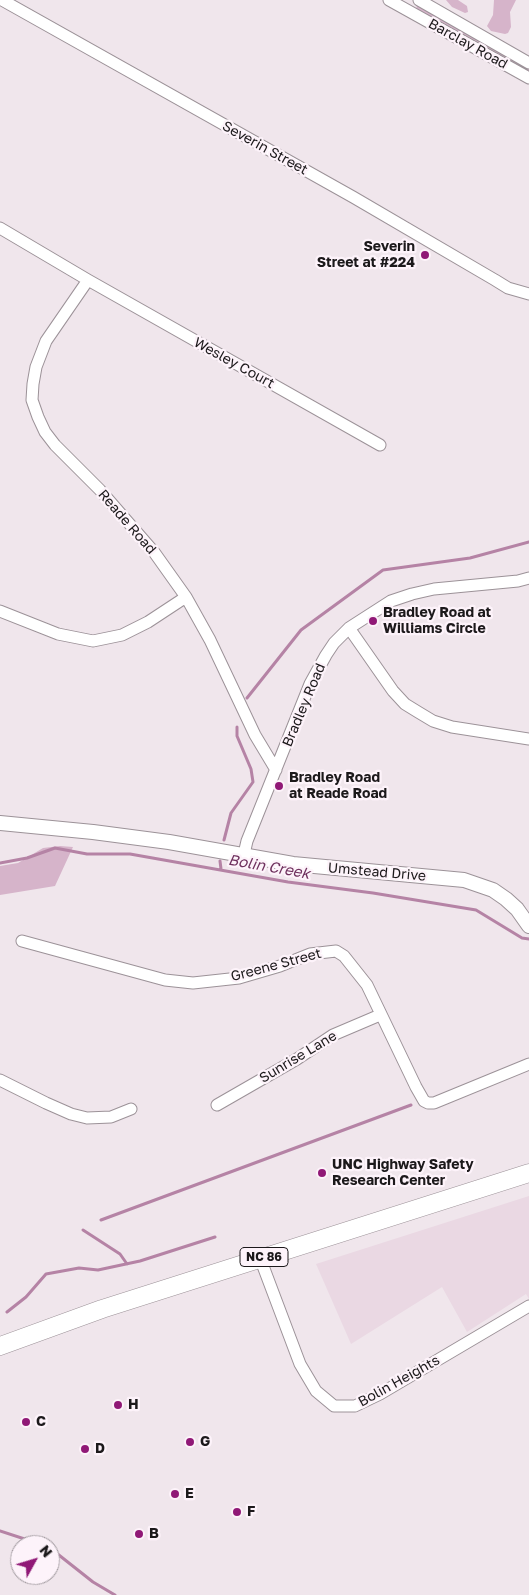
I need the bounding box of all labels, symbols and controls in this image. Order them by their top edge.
street label: Barclay Road [425,15,511,73]
street label: Severin Street [219,118,311,178]
place label: Severin Street at #224 [317,239,415,272]
marker: Severin Street at #224 [419,249,431,261]
street label: Wesley Court [191,334,277,392]
street label: Reade Road [94,486,160,558]
place label: Bradley Road at Williams Circle [383,605,491,638]
marker: Bradley Road at Williams Circle [367,615,379,627]
street label: Bradley Road [279,661,329,749]
place label: Bradley Road at Reade Road [289,770,387,802]
marker: Bradley Road at Reade Road [273,780,285,792]
water label: Bolin Creek [227,851,311,883]
street label: Umstead Drive [327,859,427,885]
street label: Greene Street [229,945,323,985]
street label: Sunrise Lane [256,1027,340,1087]
place label: UNC Highway Safety Research Center [332,1157,474,1190]
marker: UNC Highway Safety Research Center [316,1167,328,1179]
road number: NC 86 [240,1248,288,1266]
street label: Bolin Heights [355,1352,443,1410]
place label: H [128,1397,139,1413]
marker: H [112,1399,124,1411]
place label: C [36,1414,46,1430]
marker: C [20,1416,32,1428]
place label: G [200,1434,210,1450]
marker: G [184,1436,196,1448]
place label: D [95,1441,105,1457]
marker: D [79,1443,91,1455]
place label: E [185,1486,194,1502]
marker: E [169,1488,181,1500]
place label: F [247,1504,255,1520]
marker: F [231,1506,243,1518]
place label: B [149,1526,159,1542]
marker: B [133,1528,145,1540]
north arrow [10,1535,60,1585]
text: N [36,1541,56,1560]

